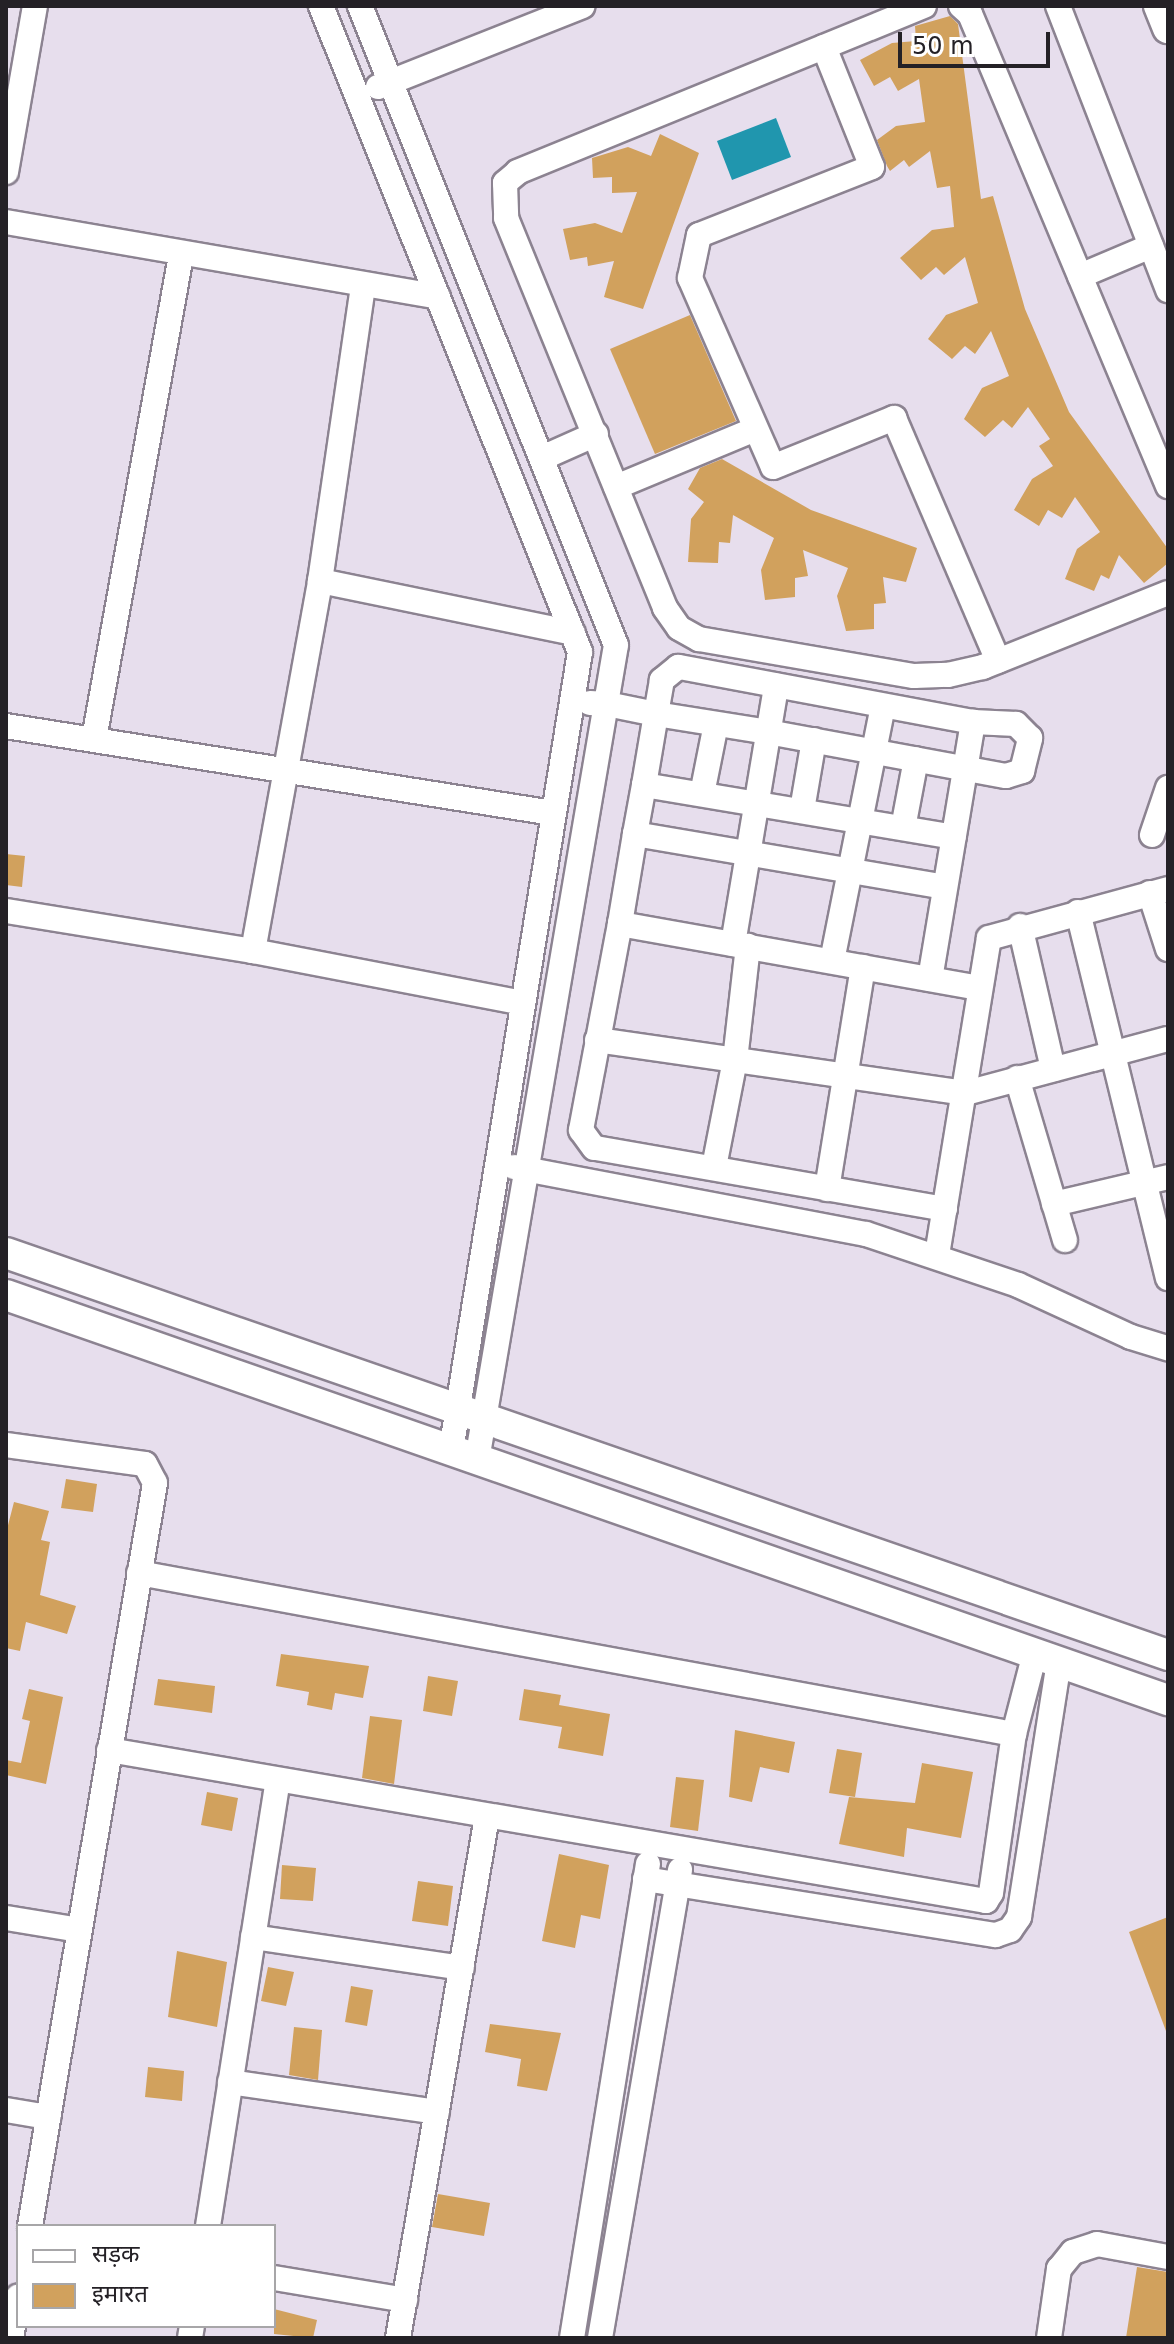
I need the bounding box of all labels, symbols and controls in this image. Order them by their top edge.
scale bar [902,16,1054,66]
text: 50 m [912,32,974,60]
legend [16,2224,276,2328]
text: सड़क [92,2240,140,2268]
text: इमारत [92,2280,148,2308]

